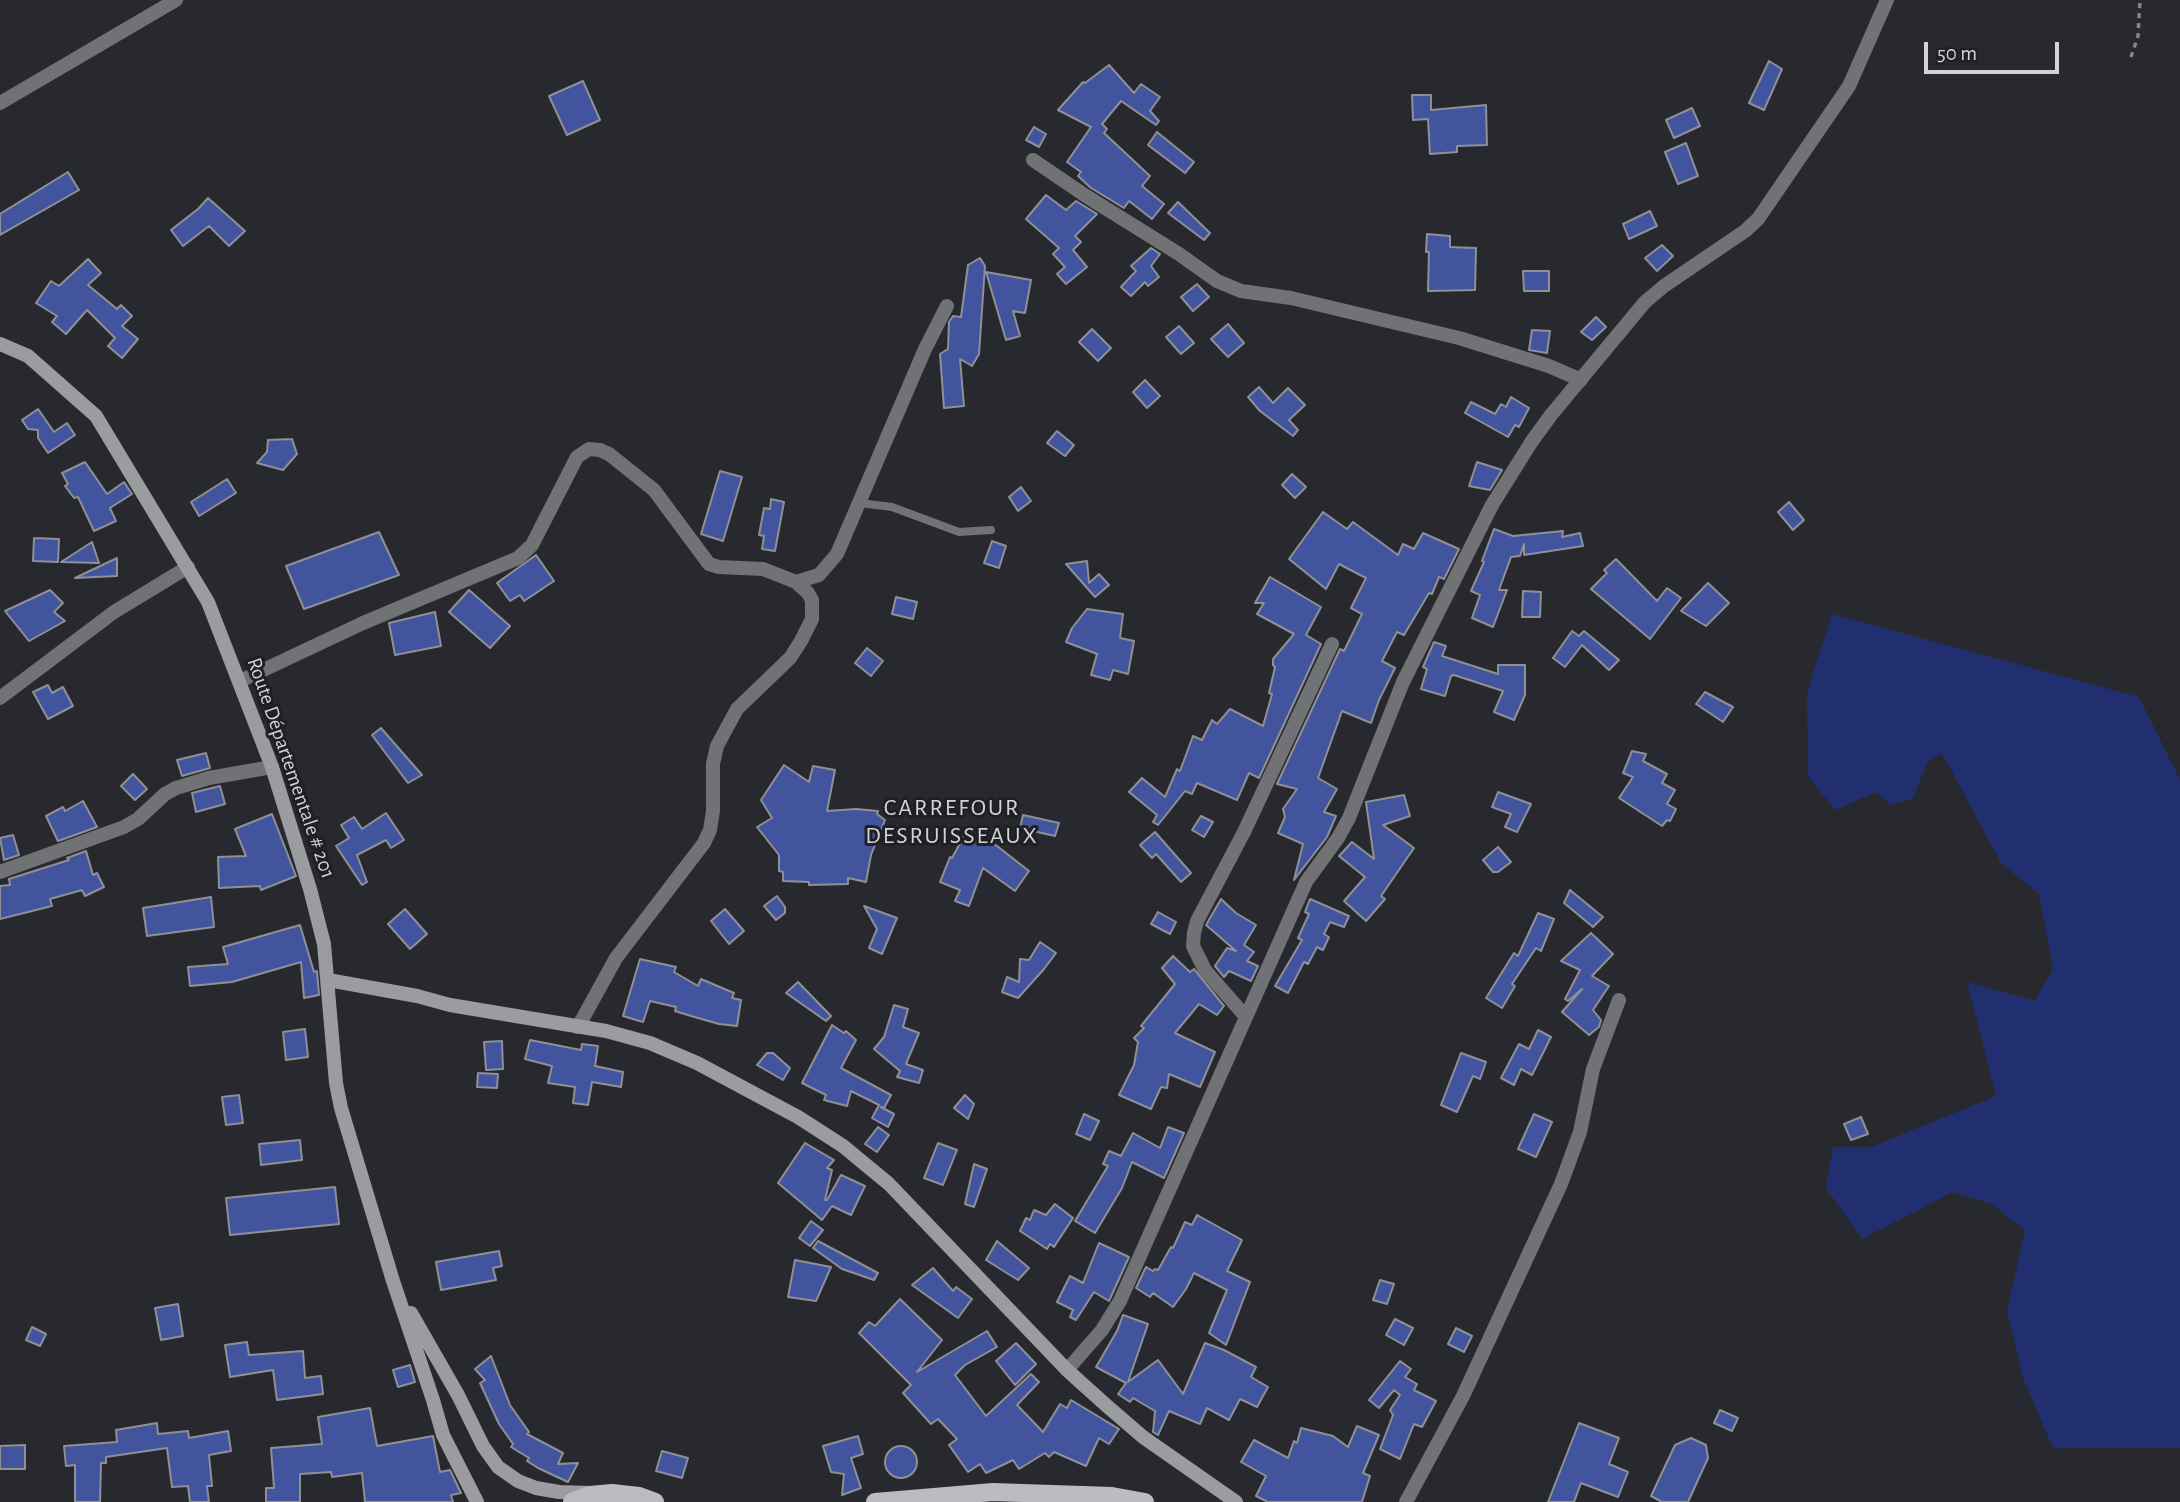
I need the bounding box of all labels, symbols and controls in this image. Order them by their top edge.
scale bar [1928,28,2063,72]
text: 50 m [1937,43,1977,64]
street label: Route Départementale # 201 [241,654,341,882]
district label: CARREFOUR DESRUISSEAUX [867,794,1037,850]

